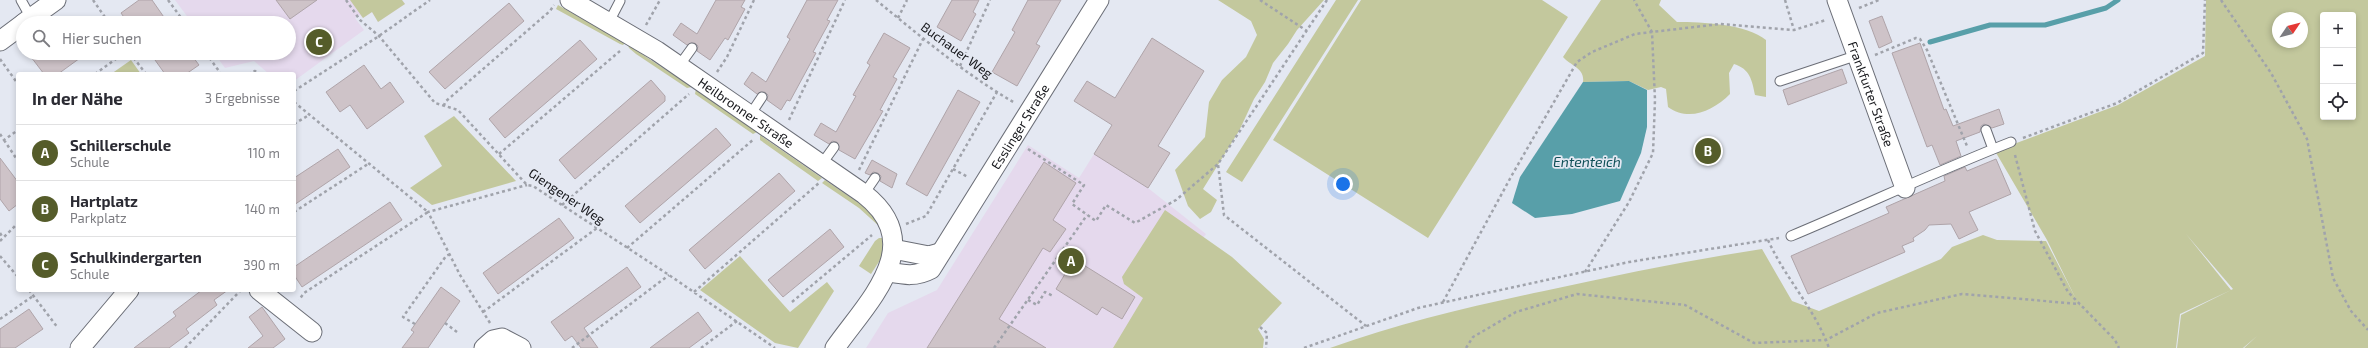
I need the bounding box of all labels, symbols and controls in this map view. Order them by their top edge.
north arrow [2272,12,2308,48]
map controls [2320,12,2356,120]
button: + [2320,12,2356,48]
search box [16,16,296,60]
street label: Buchauer Weg [918,19,996,81]
icon: search [30,27,52,49]
pin: C [306,27,332,57]
text: Hier suchen [62,29,142,47]
street label: Frankfurter Straße [1845,39,1897,149]
button: − [2320,48,2356,84]
street label: Heilbronner Straße [695,74,797,151]
street label: Esslinger Straße [987,81,1053,172]
button: locate [2320,84,2356,120]
text: In der Nähe [32,88,123,108]
text: 3 Ergebnisse [205,90,280,106]
text: Schillerschule [70,136,171,154]
pin: B [1695,136,1721,166]
text: A [41,145,49,161]
text: 110 m [248,145,280,161]
water label: Ententeich [1553,153,1621,170]
text: Schule [70,154,109,170]
street label: Giengener Weg [526,165,608,227]
your location [1333,174,1353,194]
text: Hartplatz [70,192,138,210]
text: B [41,201,49,217]
text: 140 m [245,201,280,217]
text: Parkplatz [70,210,127,226]
pin: A [1058,246,1084,276]
text: Schulkindergarten [70,248,202,266]
text: C [41,257,49,273]
text: 390 m [243,257,280,273]
text: Schule [70,266,109,282]

